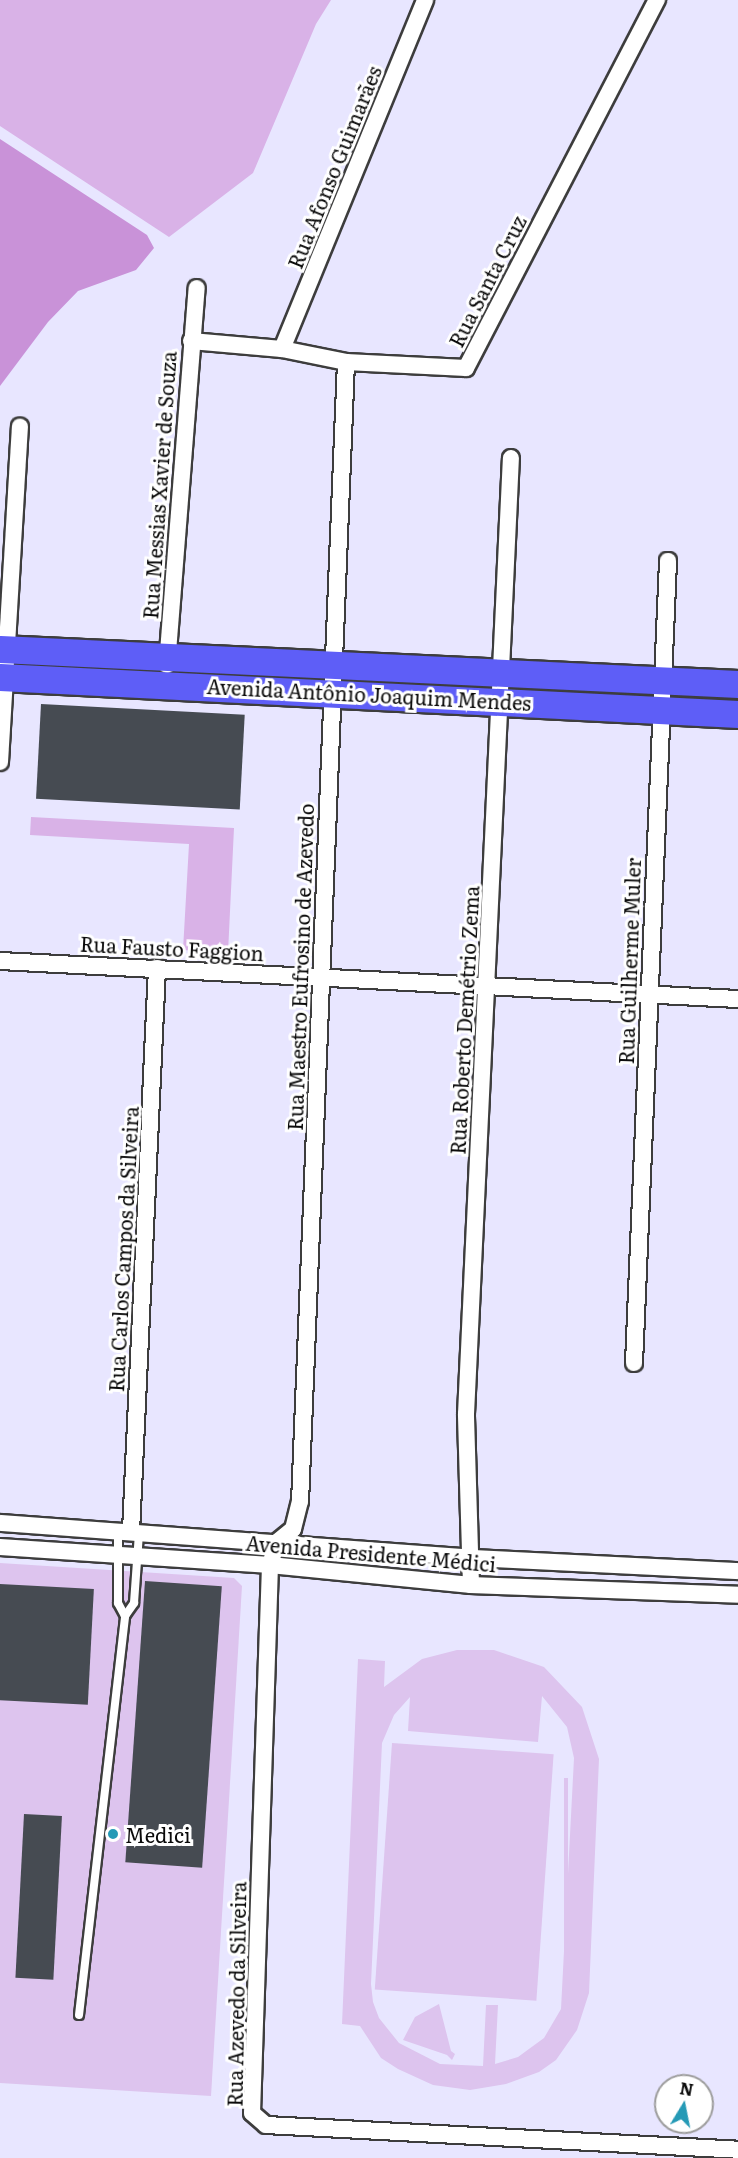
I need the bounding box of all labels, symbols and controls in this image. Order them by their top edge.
street label: Rua Afonso Guimarães [282,62,386,272]
street label: Rua Santa Cruz [443,211,531,351]
street label: Rua Messias Xavier de Souza [138,350,180,620]
street label: Avenida Antônio Joaquim Mendes [206,674,532,714]
street label: Rua Maestro Eufrosino de Azevedo [282,803,318,1131]
street label: Rua Guilherme Muler [613,857,645,1065]
street label: Rua Roberto Demétrio Zema [445,885,483,1155]
street label: Rua Fausto Faggion [79,931,265,965]
street label: Rua Carlos Campos da Silveira [104,1106,142,1392]
street label: Avenida Presidente Médici [245,1530,497,1576]
place label: Medici [125,1822,191,1846]
marker: Medici [106,1827,120,1841]
street label: Rua Azevedo da Silveira [222,1881,250,2107]
north arrow [654,2074,714,2134]
text: N [678,2075,695,2101]

